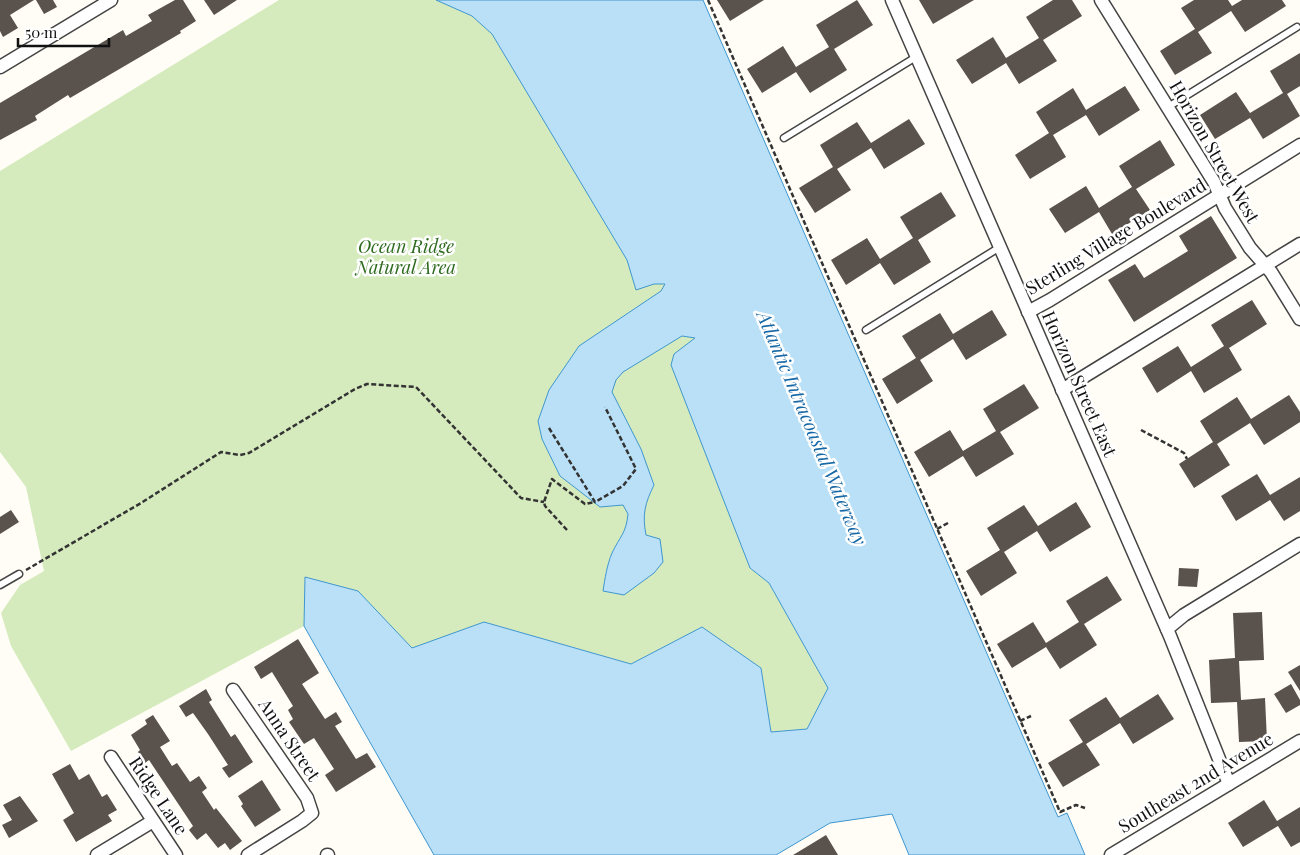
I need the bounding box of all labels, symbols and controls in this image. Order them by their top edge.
scale bar [18,15,109,47]
text: 50 m [25,22,58,42]
street label: Horizon Street West [1164,76,1266,228]
street label: Sterling Village Boulevard [1021,172,1211,300]
park label: Ocean Ridge Natural Area [354,234,456,279]
water label: Atlantic Intracoastal Waterway [751,305,874,549]
street label: Horizon Street East [1037,307,1123,461]
street label: Anna Street [253,693,327,786]
street label: Southeast 2nd Avenue [1114,726,1277,838]
street label: Ridge Lane [124,752,194,839]

